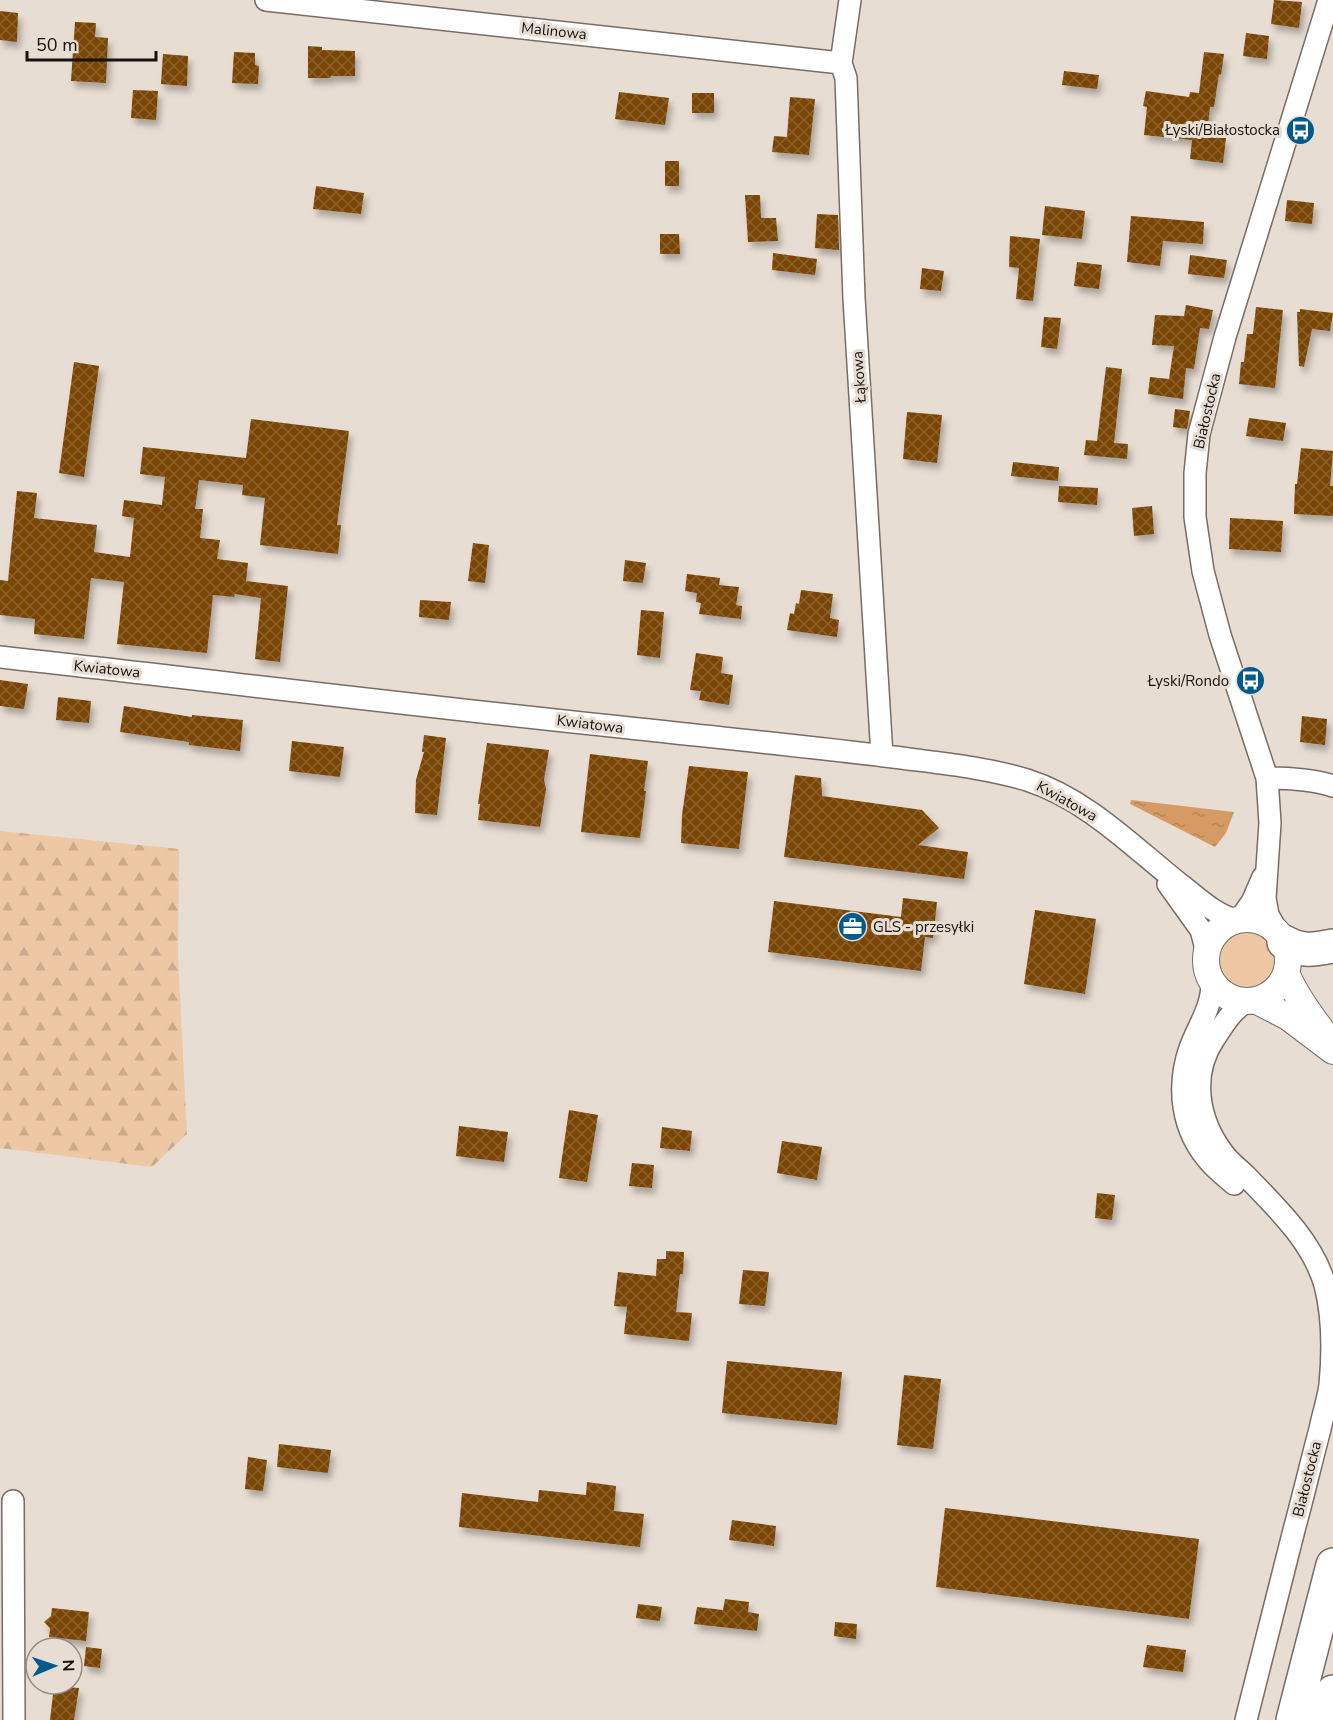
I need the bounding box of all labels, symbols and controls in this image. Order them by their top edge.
street label: Malinowa [520,18,588,44]
scale bar [27,24,156,62]
text: 50 m [36,33,78,57]
bus stop icon: Łyski/Białostocka [1285,114,1317,146]
place label: Łyski/Białostocka [1164,120,1280,140]
street label: Łąkowa [847,350,871,405]
street label: Białostocka [1189,371,1225,451]
street label: Kwiatowa [73,656,141,682]
bus stop icon: Łyski/Rondo [1234,665,1266,697]
place label: Łyski/Rondo [1147,671,1229,691]
street label: Kwiatowa [556,710,624,738]
street label: Kwiatowa [1033,776,1101,826]
office icon: GLS - przesyłki [836,911,868,943]
place label: GLS - przesyłki [873,917,974,937]
street label: Białostocka [1288,1439,1326,1519]
north arrow [24,1636,84,1696]
text: N [57,1659,79,1672]

